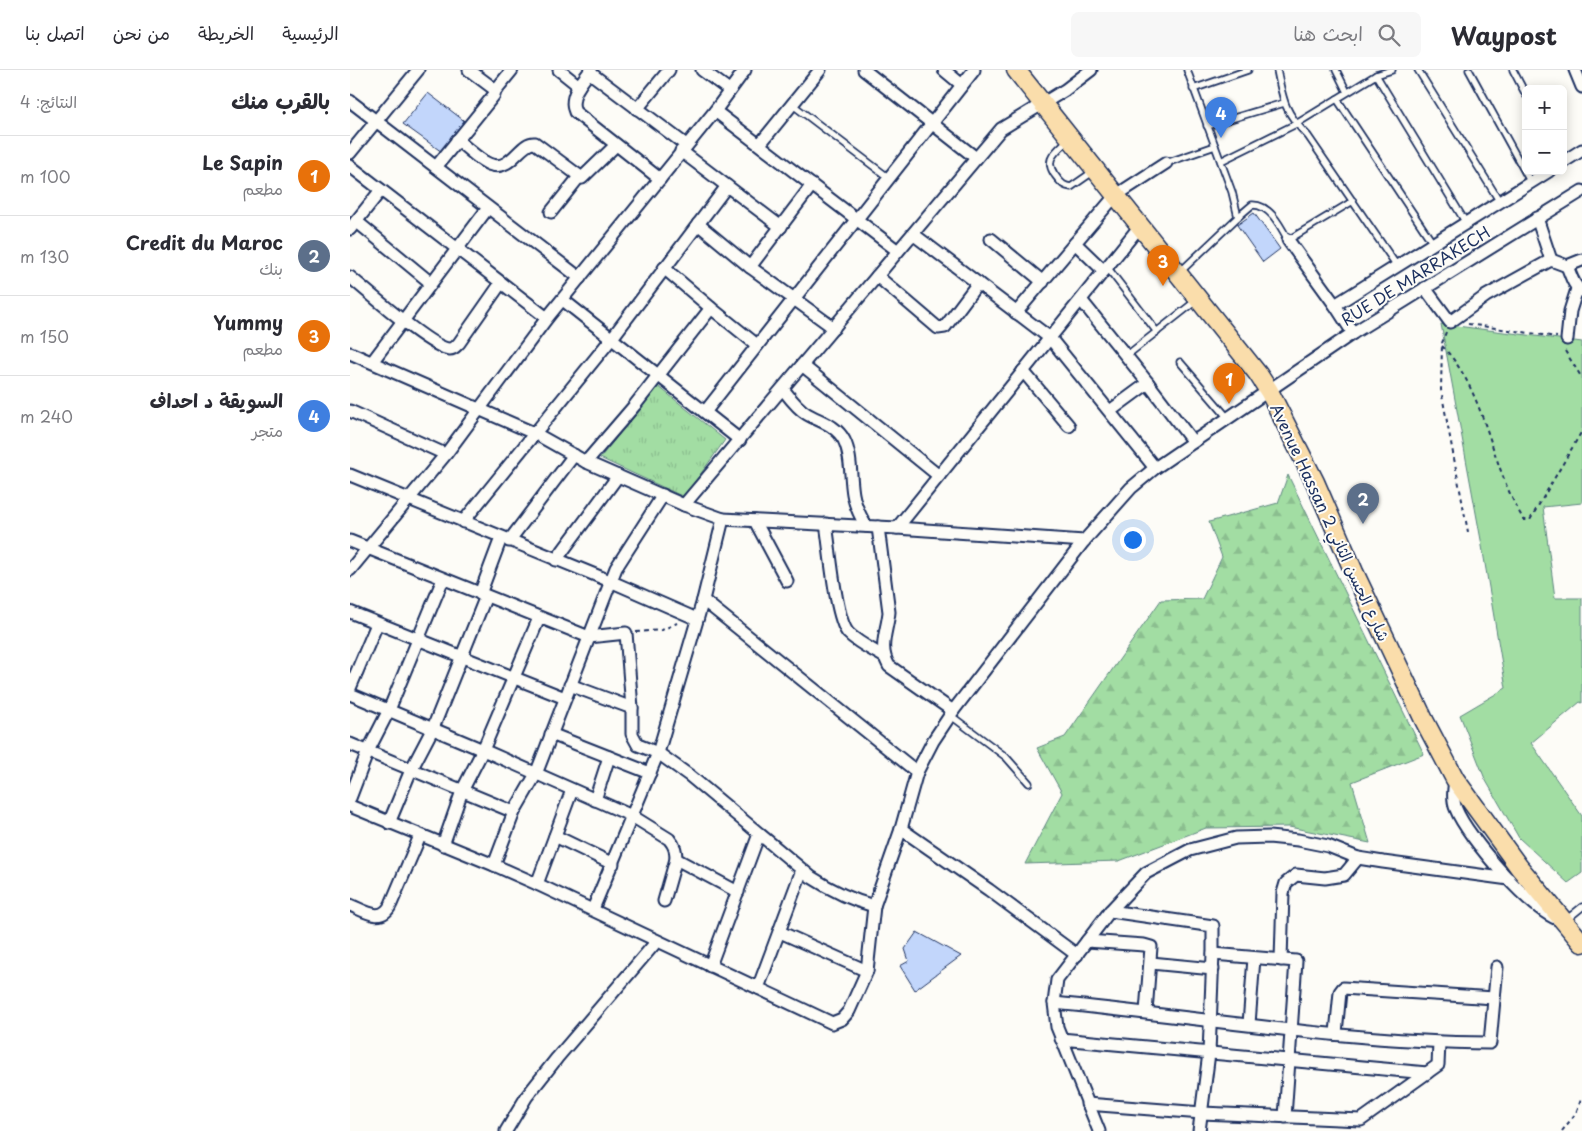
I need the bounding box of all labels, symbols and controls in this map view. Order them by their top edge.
search box [1071,12,1421,57]
text: Waypost [1451,17,1557,53]
text: اتصل بنا [25,19,85,46]
text: من نحن [113,19,170,46]
text: الخريطة [198,19,254,46]
text: الرئيسية [282,19,339,46]
text: ابحث هنا [1293,19,1363,47]
icon: search [1375,21,1403,49]
text: بالقرب منك [231,84,330,116]
map controls [1522,85,1567,175]
button: + [1522,85,1567,130]
text: النتائج: 4 [20,89,77,113]
pin: 4 [1205,97,1237,138]
button: − [1522,130,1567,175]
text: Le Sapin [202,148,283,176]
text: 100 m [20,164,70,188]
text: 1 [310,164,318,188]
text: مطعم [243,176,283,200]
street label: RUE DE MARRAKECH [1336,219,1494,331]
text: Credit du Maroc [126,228,283,256]
text: 130 m [20,244,69,268]
text: 2 [308,244,320,268]
pin: 3 [1147,245,1179,286]
text: بنك [259,256,283,280]
text: Yummy [213,308,283,336]
text: 150 m [20,324,69,348]
text: 3 [309,324,319,348]
text: مطعم [243,336,283,360]
pin: 1 [1213,363,1245,404]
text: السويقة د احداف [150,386,283,414]
street label: Avenue Hassan 2 شارع الحسن الثاني [1267,400,1395,644]
text: 240 m [20,404,73,428]
text: 4 [309,404,319,428]
text: متجر [252,418,283,442]
pin: 2 [1347,483,1379,524]
your location [1120,527,1146,553]

